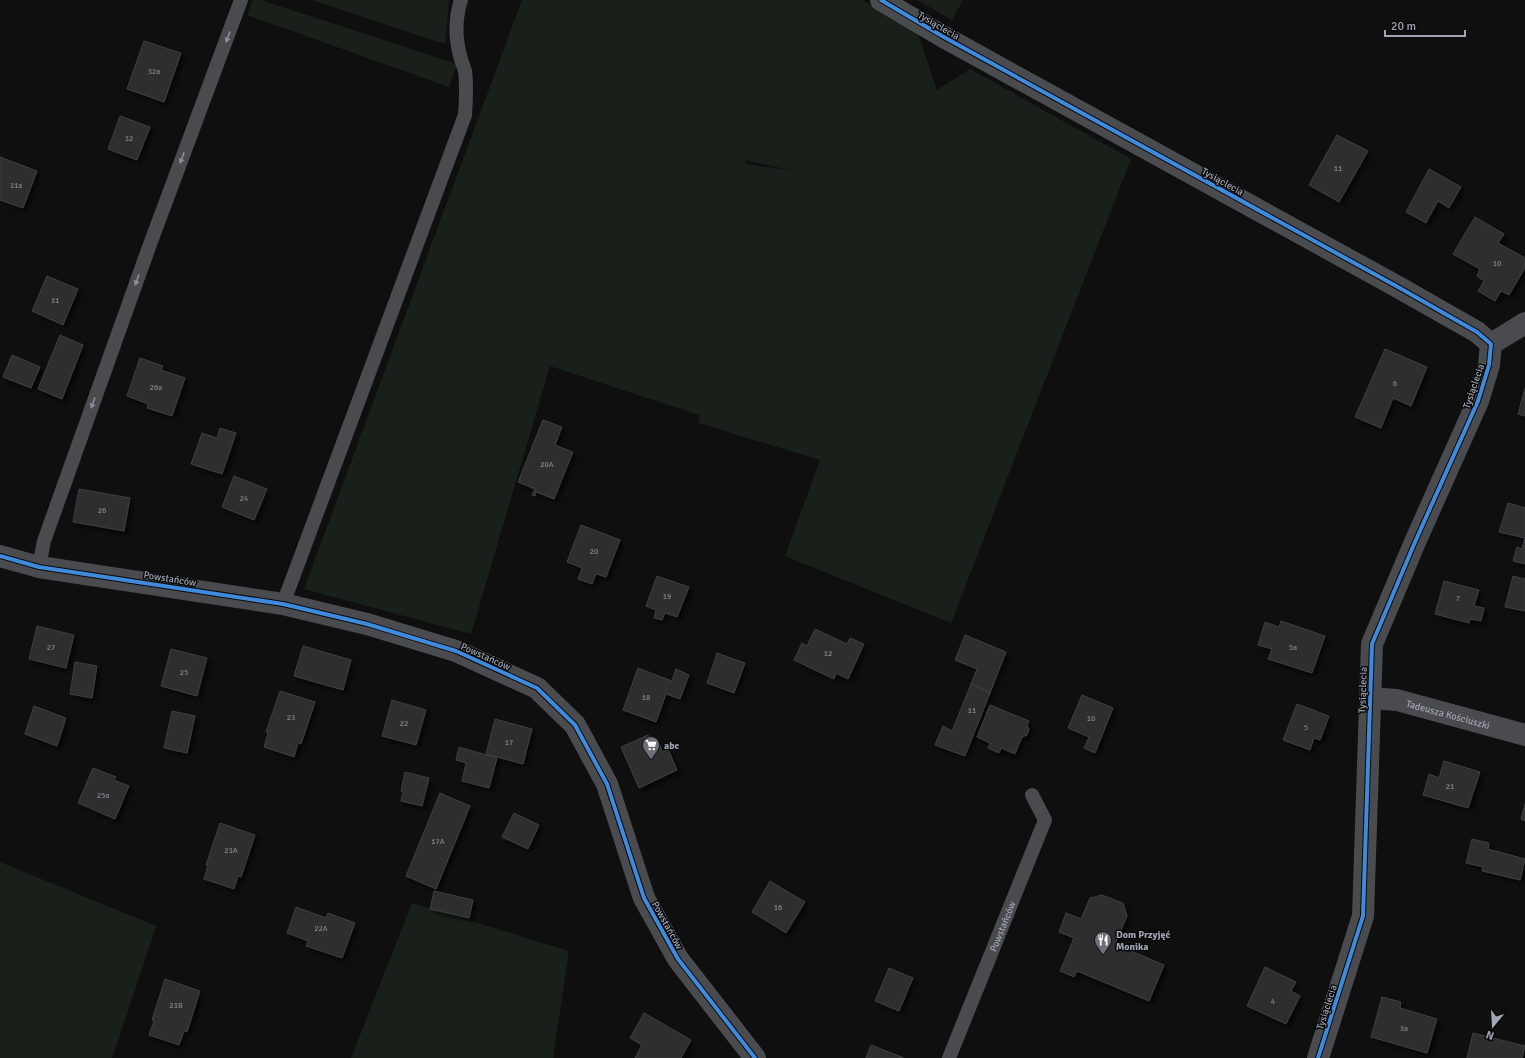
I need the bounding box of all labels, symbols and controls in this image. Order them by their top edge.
street label: Tysiąclecia [915,9,962,43]
scale bar [1385,12,1465,38]
text: 20 m [1391,19,1416,34]
one-way arrow [224,31,230,43]
house number: 32a [148,66,160,76]
house number: 32 [125,133,133,143]
one-way arrow [179,153,185,165]
house number: 11 [1334,163,1342,173]
street label: Tysiąclecia [1199,165,1246,198]
house number: 31a [10,180,22,190]
house number: 10 [1493,258,1501,268]
one-way arrow [134,275,140,287]
house number: 31 [51,295,59,305]
street label: Tysiąclecia [1461,363,1487,410]
house number: 6 [1393,378,1397,388]
house number: 26a [150,382,162,392]
one-way arrow [90,397,96,409]
house number: 20A [540,459,554,469]
house number: 24 [240,493,249,503]
house number: 26 [98,505,106,515]
house number: 20 [590,546,598,556]
street label: Powstańców [143,569,198,589]
house number: 19 [663,591,671,601]
house number: 7 [1456,593,1460,603]
street label: Powstańców [459,641,513,674]
house number: 27 [47,642,55,652]
house number: 5a [1289,642,1297,652]
house number: 12 [824,648,832,658]
house number: 25 [180,667,188,677]
street label: Tysiąclecia [1356,667,1370,713]
house number: 18 [642,692,650,702]
street label: Tadeusza Kościuszki [1405,698,1491,732]
house number: 11 [968,705,976,715]
house number: 23 [287,712,295,722]
house number: 10 [1087,713,1095,723]
house number: 22 [400,718,408,728]
house number: 5 [1304,722,1308,732]
supermarket icon: abc [641,735,661,760]
house number: 17 [505,737,513,747]
place label: abc [664,740,679,752]
house number: 21 [1446,781,1454,791]
house number: 25a [97,790,109,800]
house number: 17A [431,836,445,846]
house number: 23A [224,845,238,855]
street label: Powstańców [649,899,686,952]
street label: Powstańców [988,899,1019,954]
house number: 16 [774,902,782,912]
house number: 22A [314,923,328,933]
place label: Dom Przyjęć Monika [1116,929,1171,953]
restaurant icon: Dom Przyjęć Monika [1093,930,1113,955]
street label: Tysiąclecia [1314,983,1340,1031]
house number: 4 [1271,996,1276,1006]
house number: 23B [169,1000,183,1010]
north arrow [1473,1006,1513,1046]
house number: 3a [1400,1023,1408,1033]
text: N [1484,1028,1496,1042]

